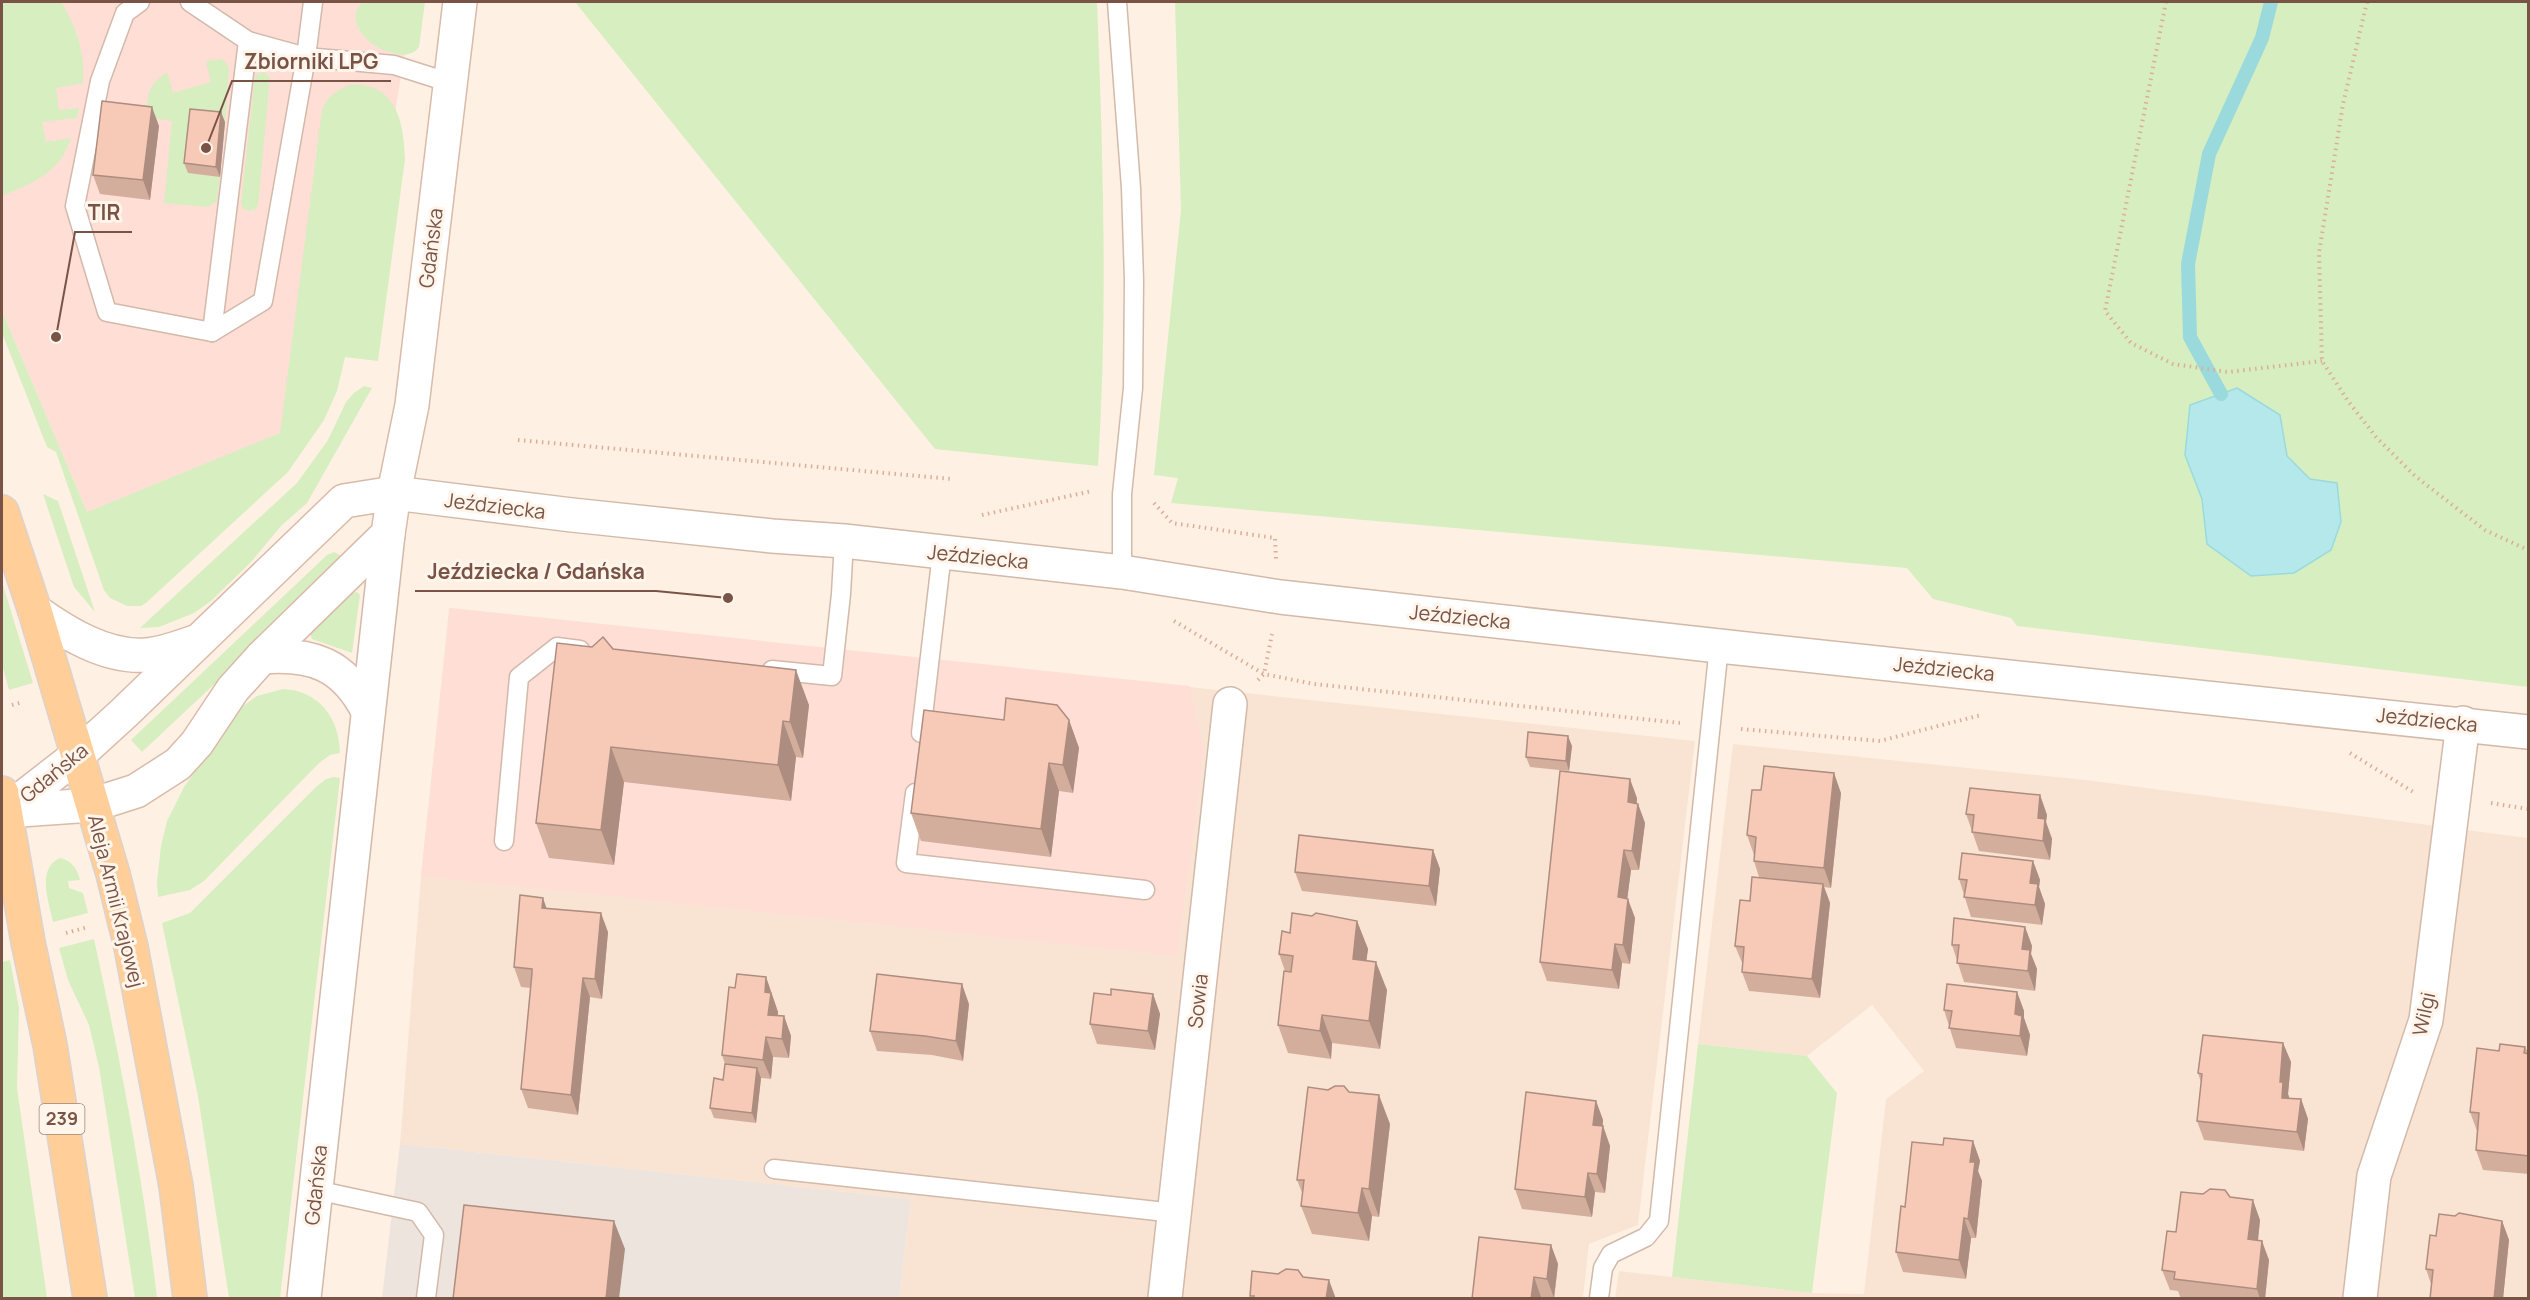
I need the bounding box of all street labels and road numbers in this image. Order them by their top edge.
street label: Gdańska [412,206,449,290]
street label: Jeździecka [443,486,547,525]
street label: Jeździecka [926,538,1030,575]
street label: Jeździecka [1408,598,1512,635]
street label: Jeździecka [1892,650,1996,687]
street label: Jeździecka [2375,701,2479,738]
street label: Gdańska [14,737,93,808]
street label: Aleja Armii Krajowej [82,812,151,990]
street label: Sowia [1181,972,1214,1030]
street label: Wilgi [2406,989,2441,1038]
road number: 239 [40,1104,84,1134]
street label: Gdańska [298,1144,333,1226]

